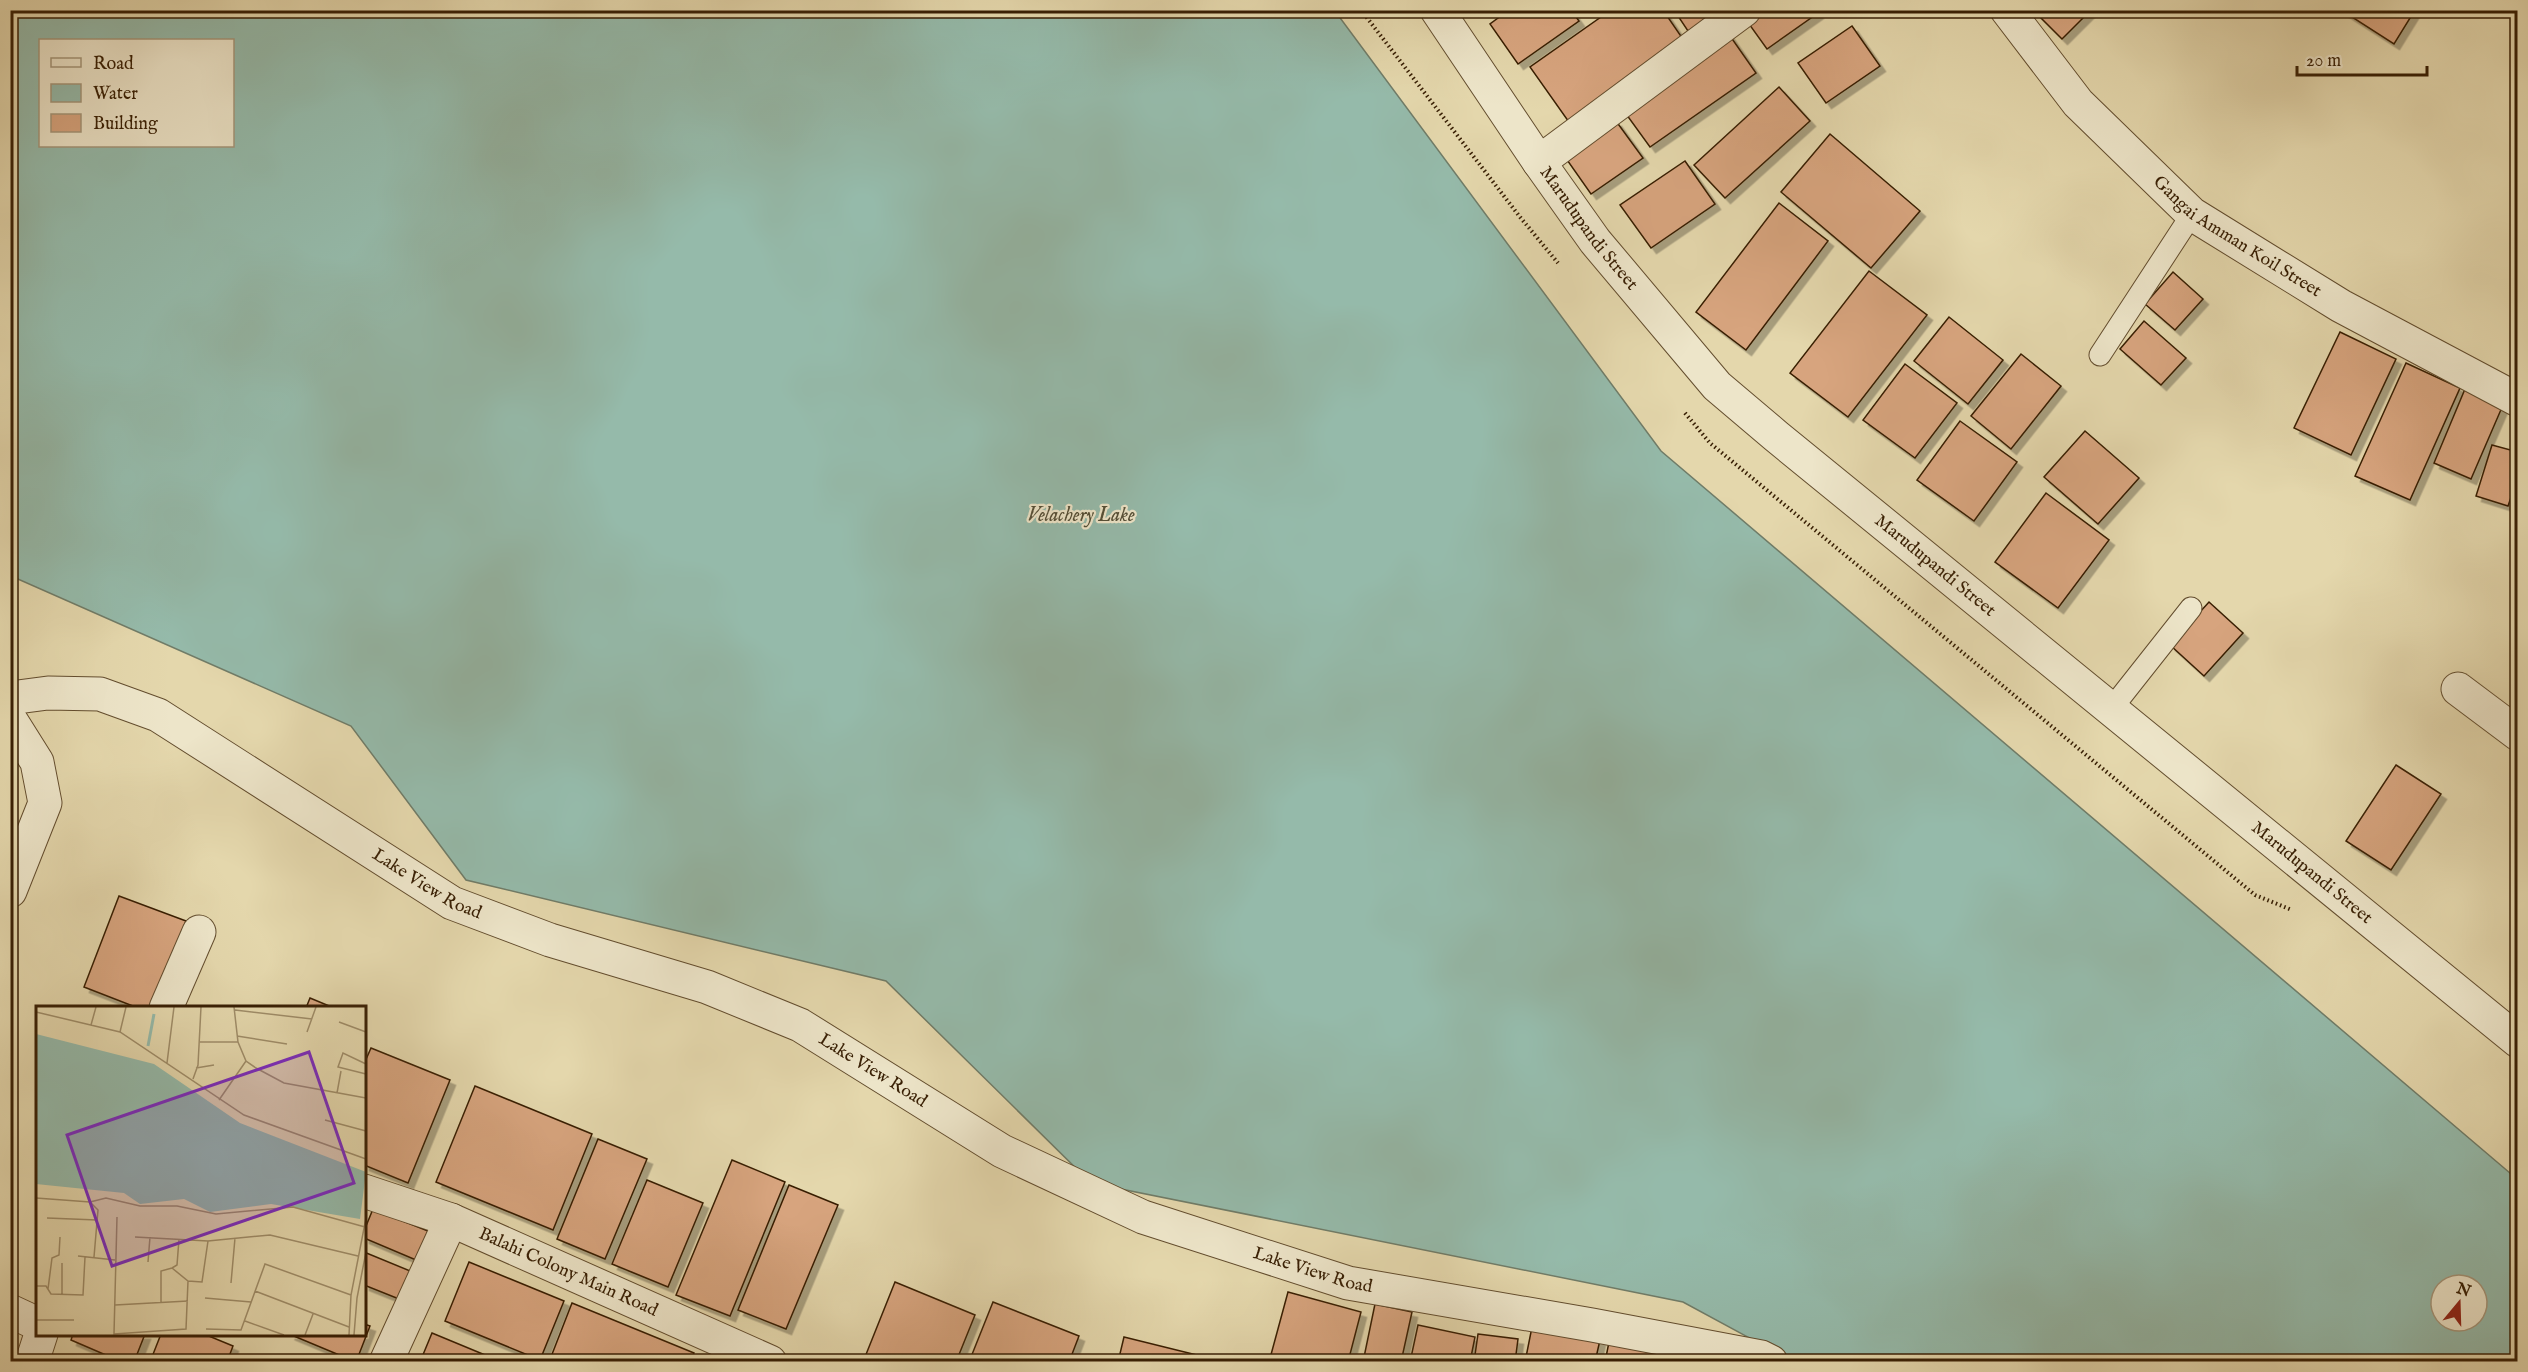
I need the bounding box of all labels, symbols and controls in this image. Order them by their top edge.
legend [39,39,234,147]
scale bar [2297,39,2428,77]
text: 20 m [2306,50,2341,73]
text: Road [93,53,134,76]
text: Water [93,83,138,106]
text: Building [93,113,158,136]
street label: Marudupandi Street [1534,162,1643,295]
street label: Gangai Amman Koil Street [2148,171,2326,303]
water label: Velachery Lake [1027,503,1135,528]
street label: Marudupandi Street [1870,509,2000,622]
street label: Marudupandi Street [2246,817,2377,929]
street label: Lake View Road [368,843,485,925]
inset map [36,1006,366,1336]
street label: Lake View Road [814,1028,932,1113]
street label: Balahi Colony Main Road [475,1222,662,1322]
street label: Lake View Road [1250,1242,1375,1299]
north arrow [2429,1273,2489,1333]
text: N [2452,1279,2473,1302]

